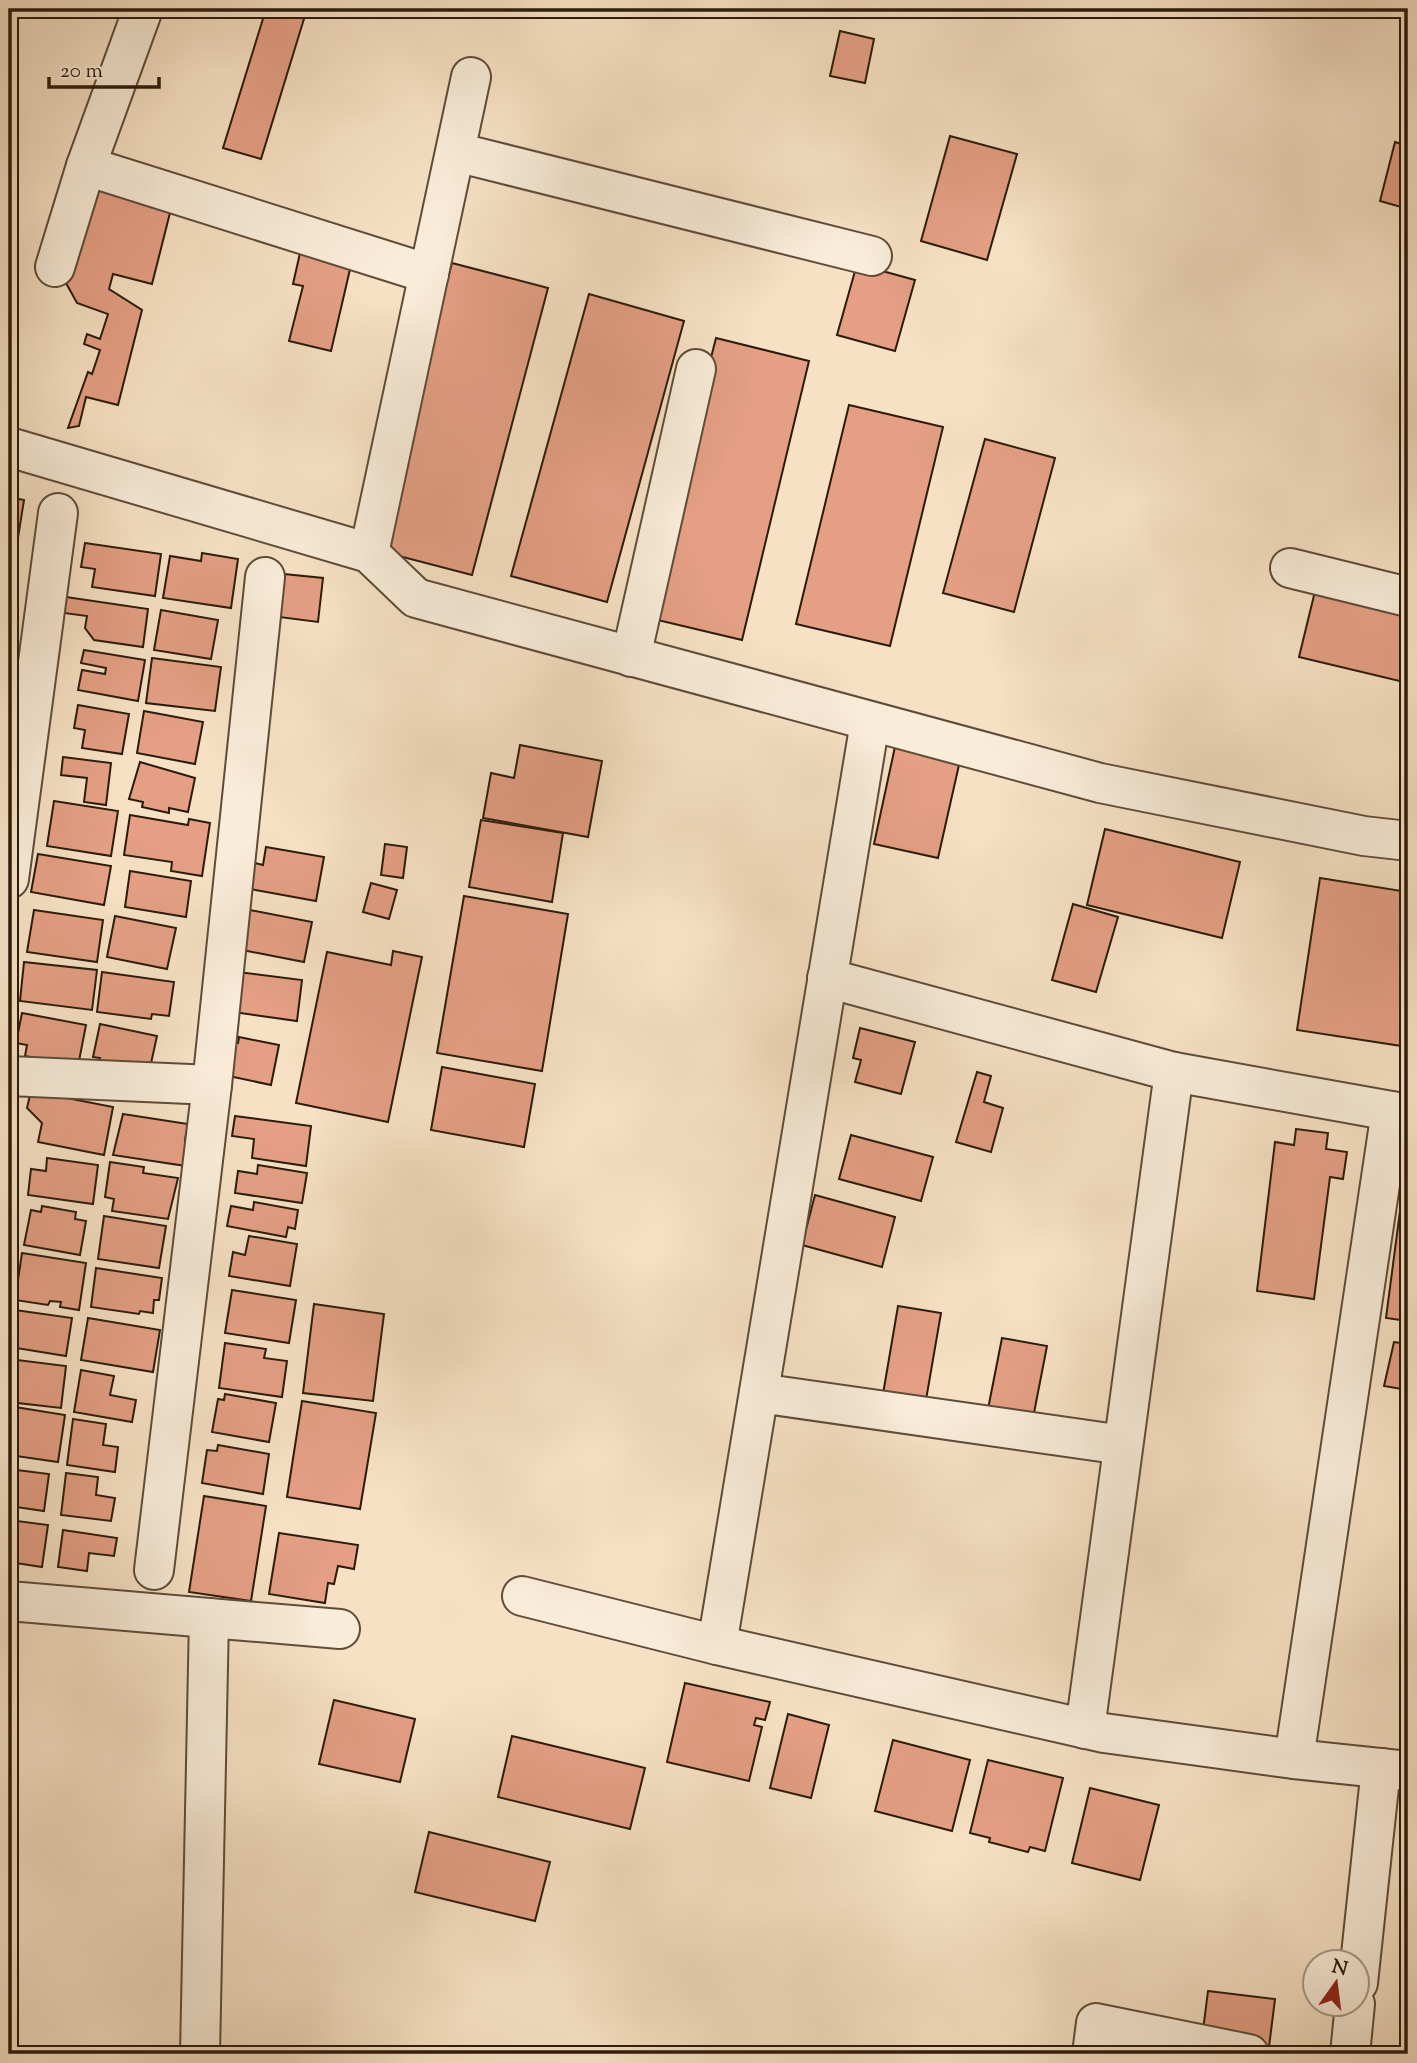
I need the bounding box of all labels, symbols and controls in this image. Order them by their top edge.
scale bar [49,46,159,90]
text: 20 m [60,57,103,87]
north arrow [1302,1948,1372,2018]
text: N [1329,1954,1350,1984]

